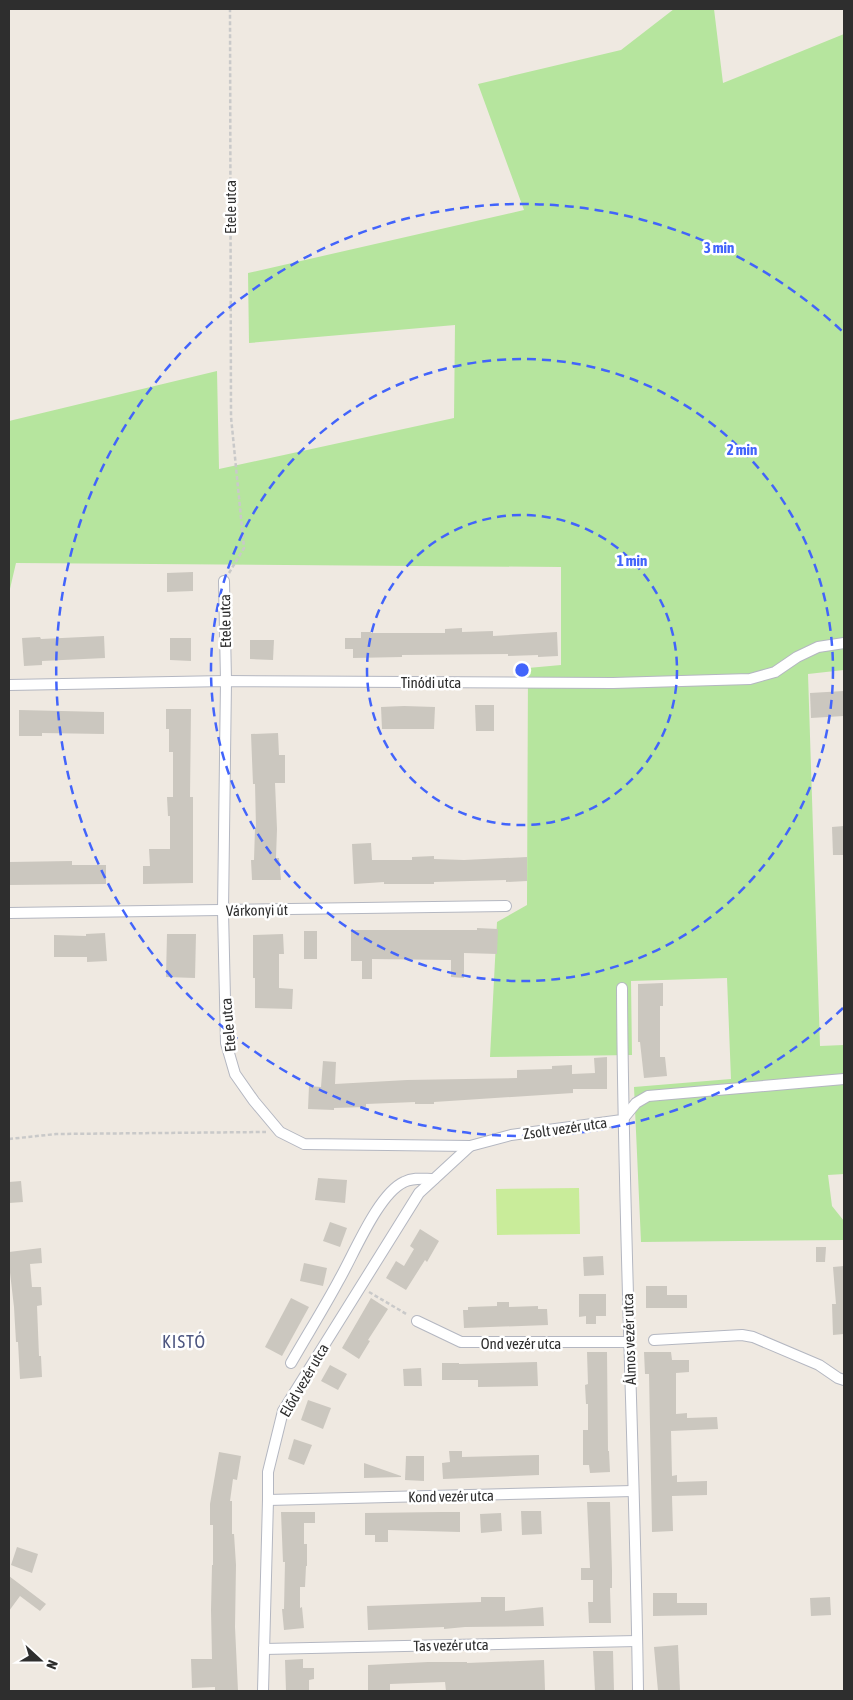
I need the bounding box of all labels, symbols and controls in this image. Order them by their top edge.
street label: Etele utca [222,180,239,234]
text: 3 min [704,239,734,256]
text: 2 min [727,441,757,458]
text: 1 min [617,552,647,569]
street label: Etele utca [216,594,234,648]
centre of rings [513,661,531,679]
street label: Tinódi utca [401,674,461,691]
street label: Várkonyi út [226,901,288,919]
street label: Etele utca [217,997,239,1053]
street label: Zsolt vezér utca [522,1114,608,1142]
street label: Álmos vezér utca [619,1293,639,1385]
district label: KISTÓ [162,1331,206,1352]
street label: Ond vezér utca [481,1335,561,1352]
street label: Előd vezér utca [276,1340,332,1420]
street label: Kond vezér utca [408,1487,494,1505]
north arrow [15,1635,65,1685]
street label: Tas vezér utca [413,1636,489,1654]
text: N [43,1658,61,1671]

